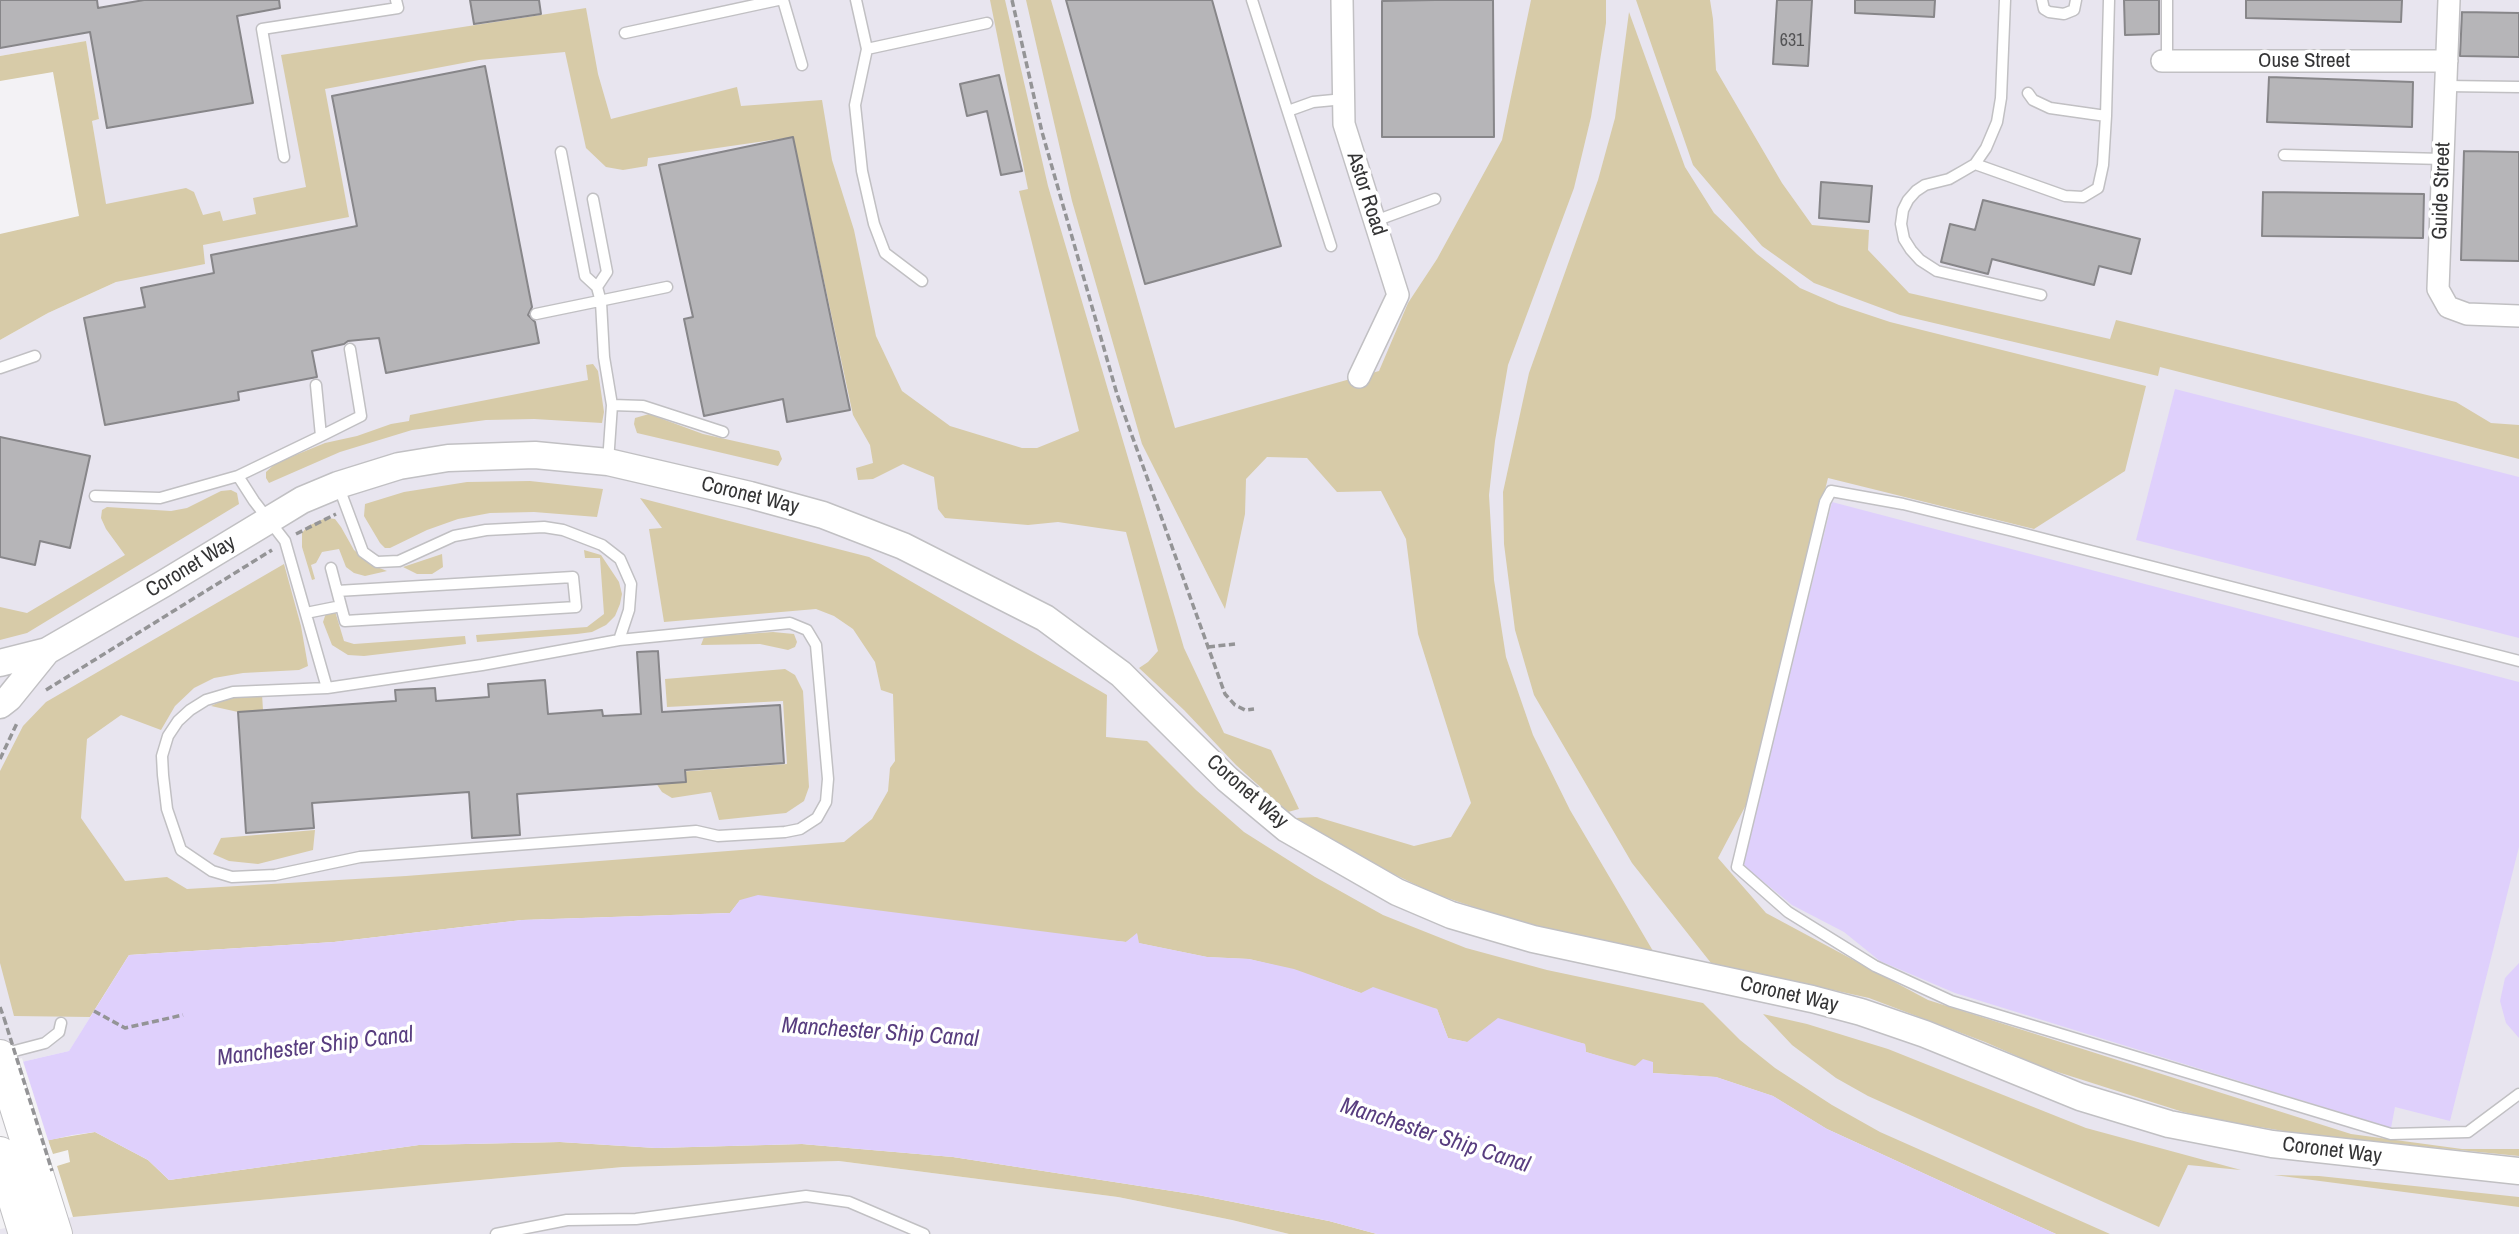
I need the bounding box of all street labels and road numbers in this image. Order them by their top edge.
street label: Ouse Street [2258,48,2350,74]
street label: Guide Street [2428,142,2456,240]
street label: Astor Road [1341,149,1391,239]
street label: Coronet Way [699,472,801,520]
street label: Coronet Way [142,530,240,604]
street label: Coronet Way [1201,750,1293,834]
street label: Coronet Way [1738,971,1840,1019]
street label: Coronet Way [2281,1132,2383,1170]

